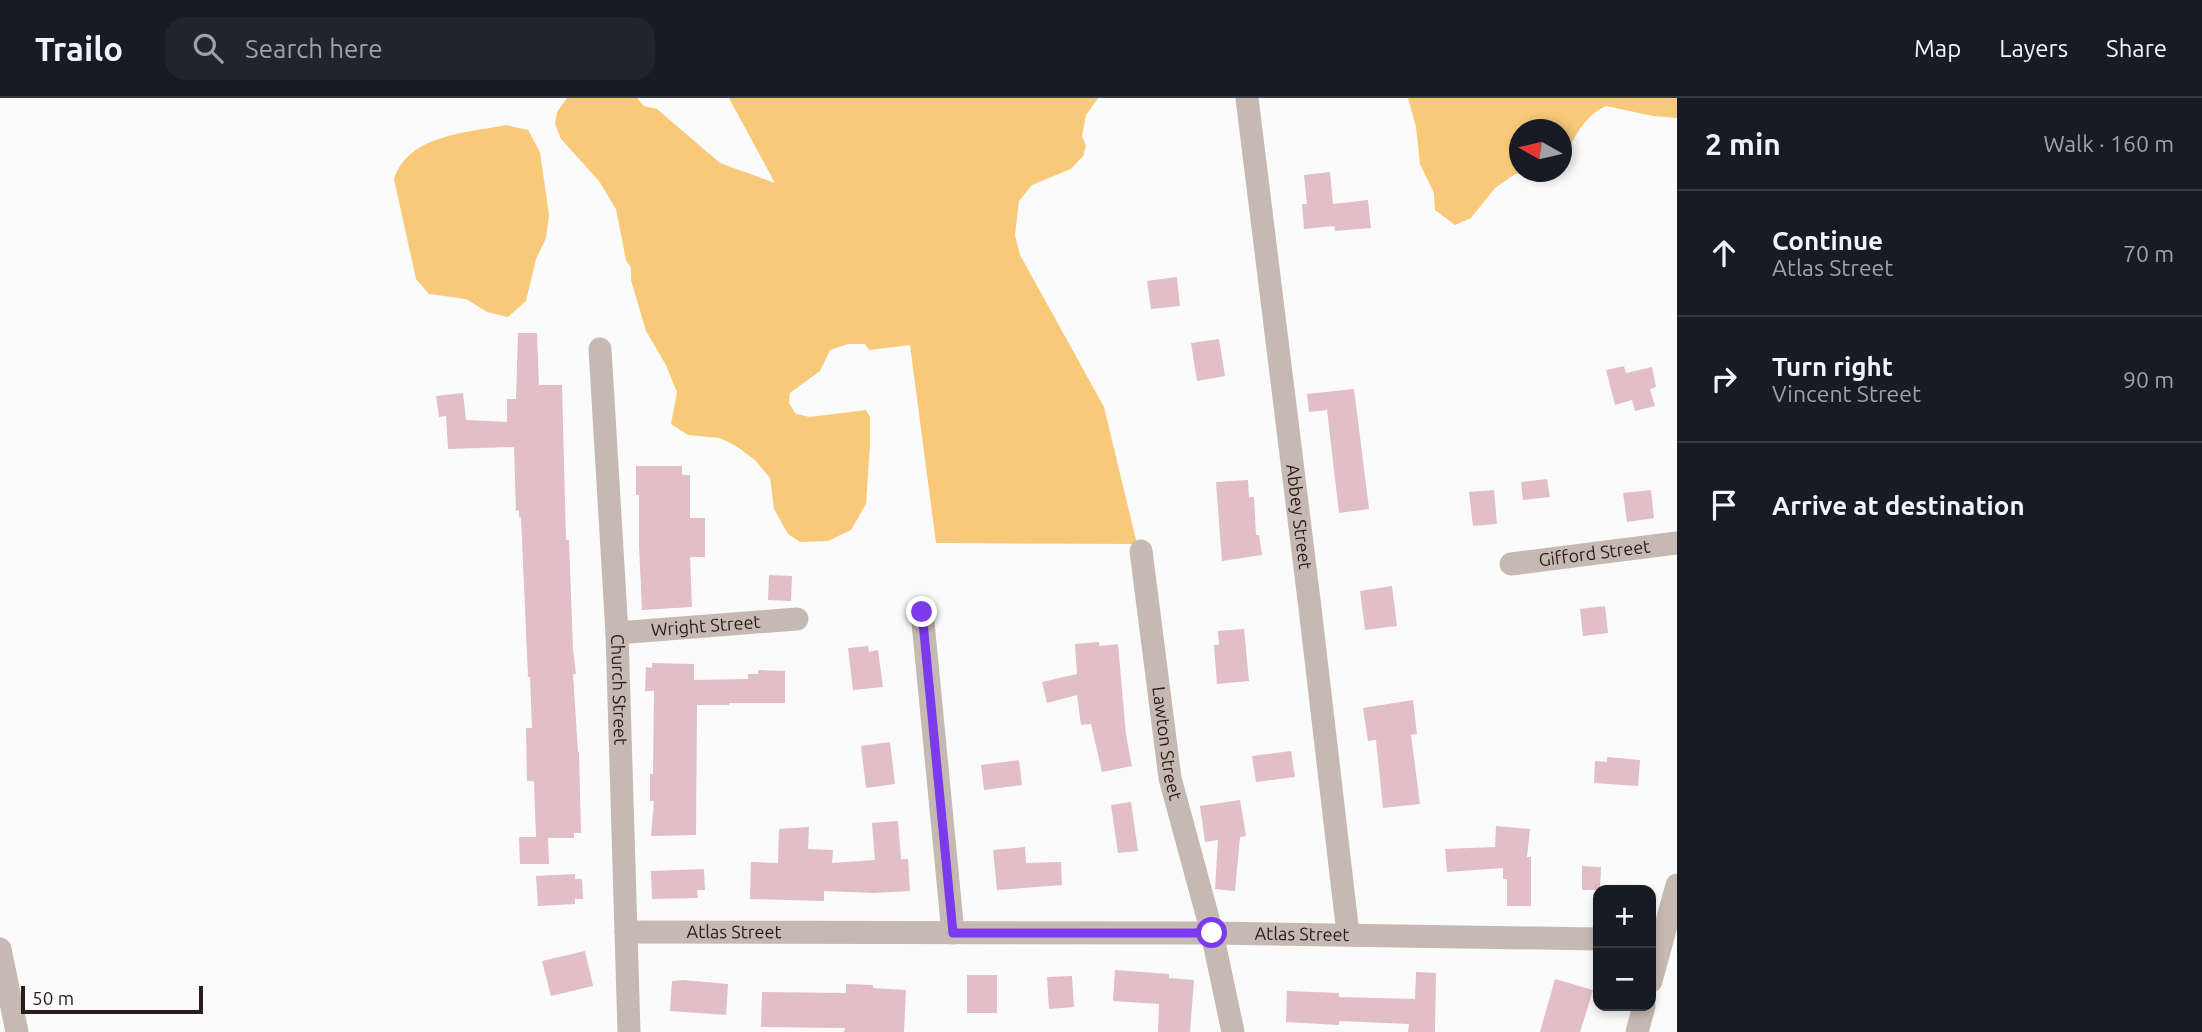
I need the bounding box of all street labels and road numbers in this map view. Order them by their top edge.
street label: Abbey Street [1283,463,1316,570]
street label: Gifford Street [1537,535,1651,569]
street label: Wright Street [650,611,761,639]
street label: Church Street [608,633,631,745]
street label: Lawton Street [1149,685,1186,802]
street label: Atlas Street [686,921,782,941]
street label: Atlas Street [1254,923,1350,944]

